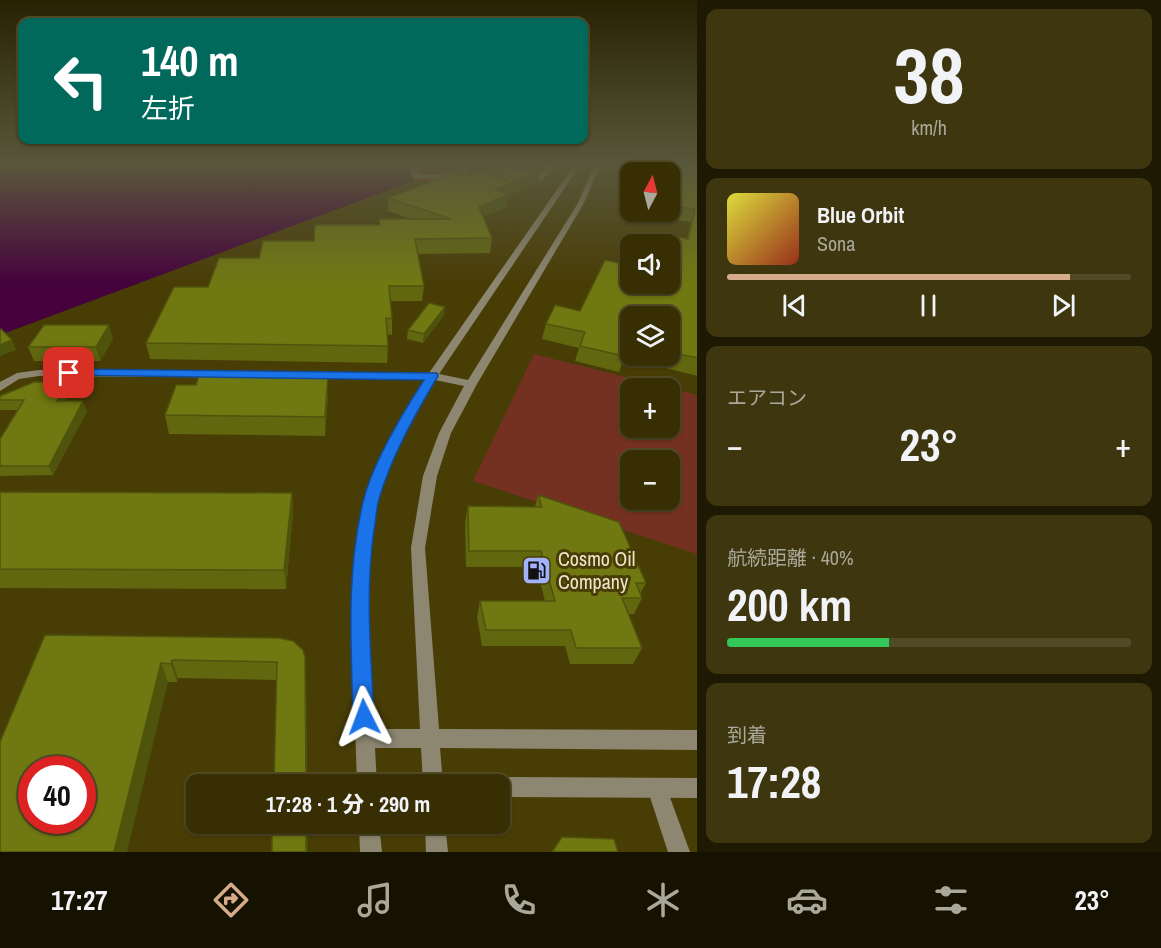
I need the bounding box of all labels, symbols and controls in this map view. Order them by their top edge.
text: 38 [893,22,965,127]
text: 140 m [141,33,239,89]
icon: left [42,42,120,120]
text: 左折 [141,90,195,126]
text: km/h [911,114,947,141]
north arrow [620,162,680,222]
map controls [620,162,680,510]
text: Blue Orbit [817,200,904,230]
text: Sona [817,230,855,257]
button: sound [620,234,680,294]
icon: previous [778,289,811,322]
icon: pause [912,289,945,322]
icon: next [1047,289,1080,322]
button: layers [620,306,680,366]
pin [43,347,94,398]
icon: arrive [52,356,85,389]
button: + [620,378,680,438]
text: エアコン [727,384,807,411]
text: 23° [899,414,959,475]
text: − [727,423,743,467]
text: + [1115,423,1131,467]
button: − [620,450,680,510]
text: 航続距離 · 40% [727,544,854,571]
place label: Cosmo Oil Company [558,545,635,595]
fuel station icon: Cosmo Oil Company [521,554,553,586]
text: 200 km [727,574,852,635]
position arrow [332,685,396,749]
text: 到着 [727,721,767,748]
text: 17:28 [727,751,821,812]
speed limit sign: 40 [18,756,96,834]
text: 17:28 · 1 分 · 290 m [266,789,430,819]
icon: directions [210,879,252,921]
icon: music [354,879,396,921]
icon: phone [498,879,540,921]
icon: climate [642,879,684,921]
icon: car [786,879,828,921]
icon: filters [930,879,972,921]
text: 17:27 [51,882,108,918]
text: 23° [1074,882,1110,918]

